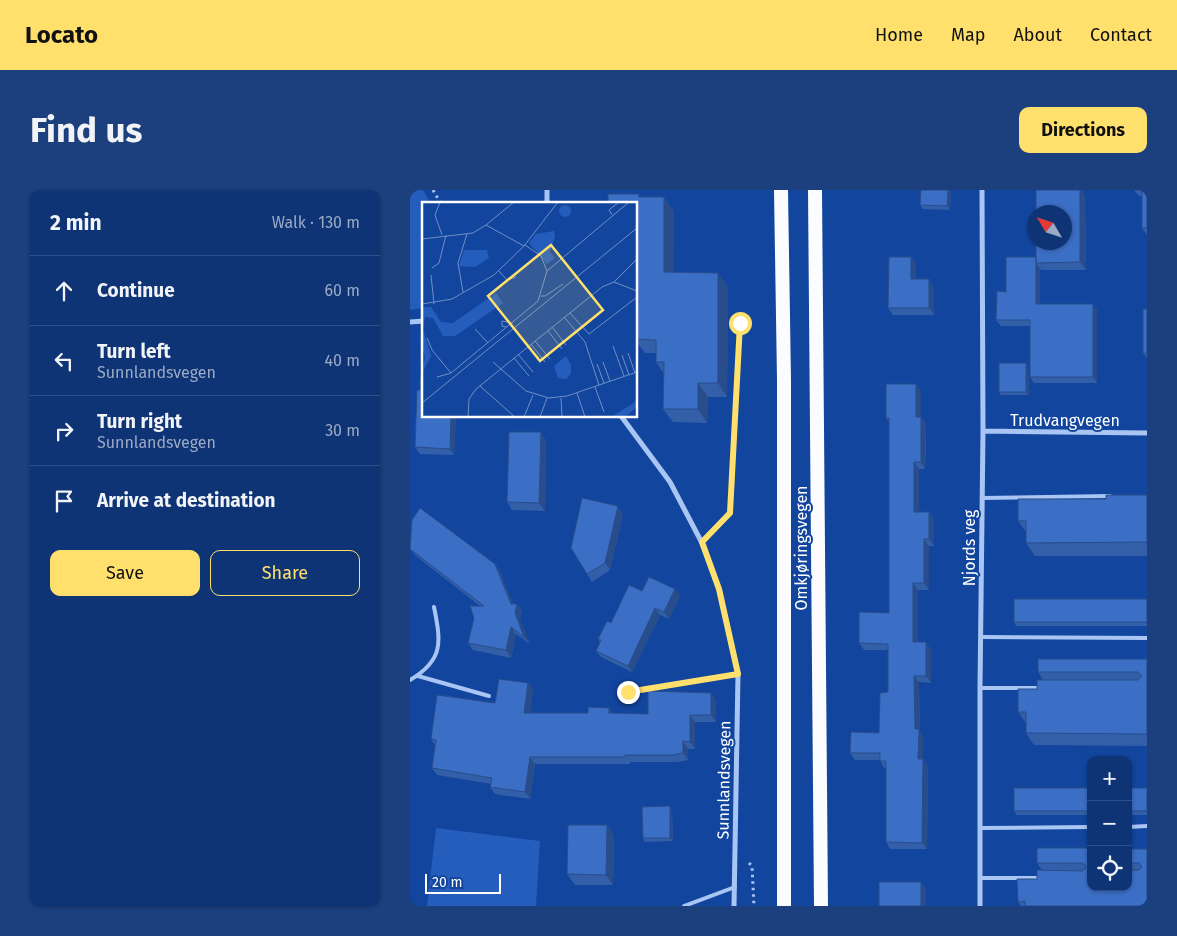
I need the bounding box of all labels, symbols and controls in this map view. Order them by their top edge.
text: Locato [25,21,98,49]
text: Home [875,24,923,46]
text: Map [951,24,985,46]
text: About [1013,24,1062,46]
text: Contact [1090,24,1152,46]
button: Directions [1019,107,1147,153]
text: Find us [30,109,142,151]
inset map [422,202,638,418]
north arrow [1027,205,1072,250]
text: 2 min [50,210,102,236]
text: Walk · 130 m [272,213,360,232]
icon: ahead [50,277,78,305]
text: Continue [97,279,175,302]
text: 60 m [325,281,360,300]
route start [729,312,752,335]
text: Turn left [97,340,171,363]
icon: left [50,347,78,375]
text: 40 m [325,351,360,370]
text: Sunnlandsvegen [97,363,216,382]
text: Turn right [97,410,182,433]
street label: Trudvangvegen [1010,411,1120,430]
icon: right [50,417,78,445]
text: 30 m [325,421,360,440]
text: Sunnlandsvegen [97,433,216,452]
street label: Omkjøringsvegen [792,486,811,610]
icon: arrive [50,487,78,515]
text: Arrive at destination [97,489,276,512]
street label: Njords veg [960,509,979,586]
button: Save [50,550,200,596]
button: Share [210,550,360,596]
route end [617,681,640,704]
street label: Sunnlandsvegen [713,720,735,840]
map controls [1087,756,1132,891]
button: + [1087,756,1132,801]
button: − [1087,801,1132,846]
button: locate [1087,846,1132,891]
scale bar [425,871,501,894]
text: 20 m [432,874,462,891]

